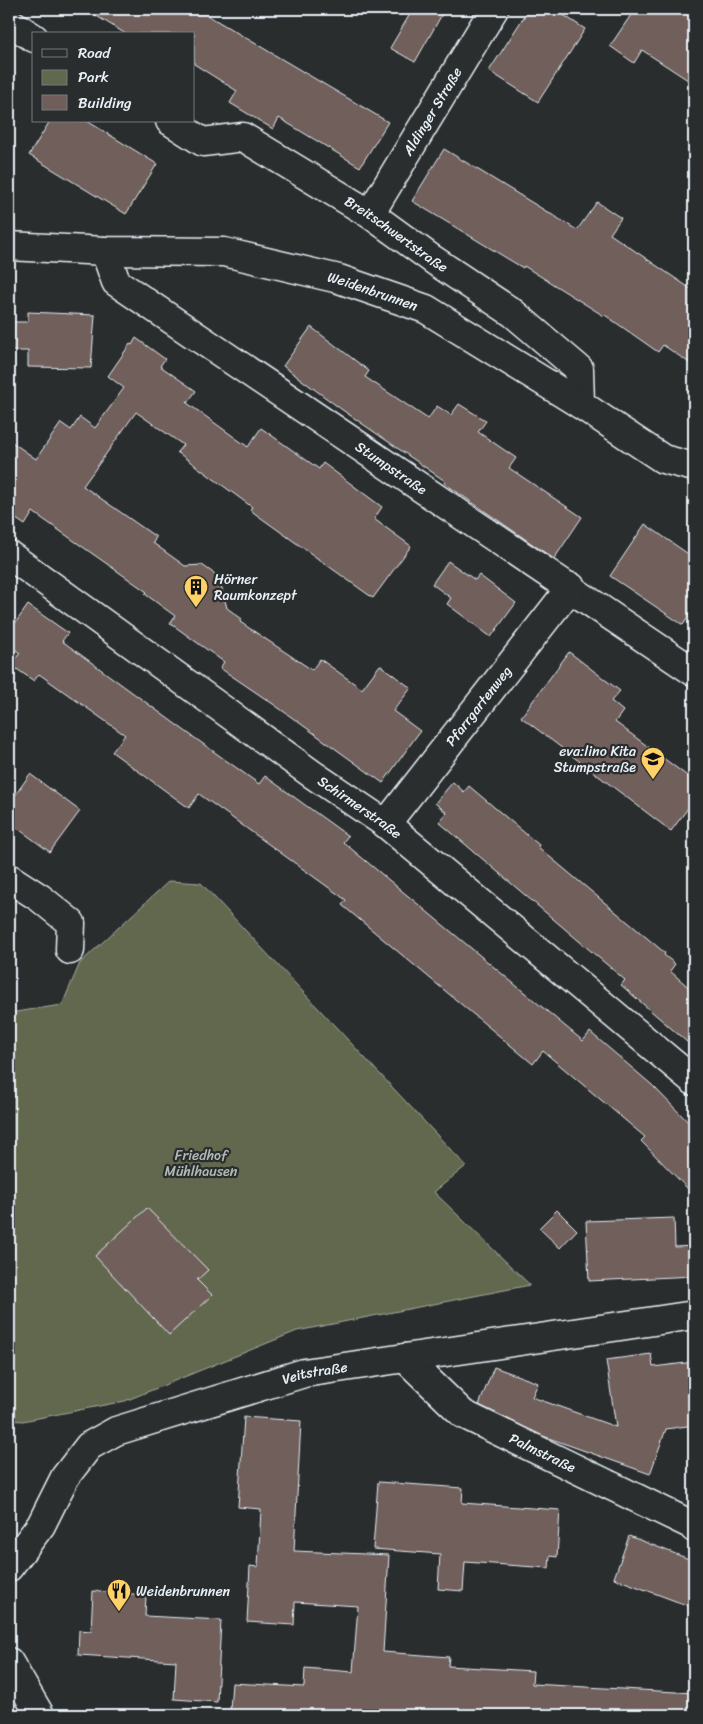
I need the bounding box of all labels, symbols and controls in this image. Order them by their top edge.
legend [32,32,195,122]
text: Road [78,40,111,66]
street label: Aldinger Straße [395,62,469,161]
text: Park [78,64,109,90]
text: Building [78,90,132,116]
street label: Breitschwertstraße [340,189,453,279]
street label: Weidenbrunnen [325,264,422,318]
street label: Stumpstraße [350,434,433,501]
place label: Hörner Raumkonzept [214,567,298,608]
building icon: Hörner Raumkonzept [183,574,209,608]
street label: Pfarrgartenweg [439,660,518,752]
place label: eva:lino Kita Stumpstraße [554,739,636,780]
school or university icon: eva:lino Kita Stumpstraße [640,746,666,780]
street label: Schirmerstraße [313,769,408,845]
park label: Friedhof Mühlhausen [165,1143,238,1184]
street label: Veitstraße [279,1354,349,1392]
street label: Palmstraße [505,1426,580,1479]
restaurant icon: Weidenbrunnen [106,1578,132,1612]
place label: Weidenbrunnen [136,1579,231,1604]

